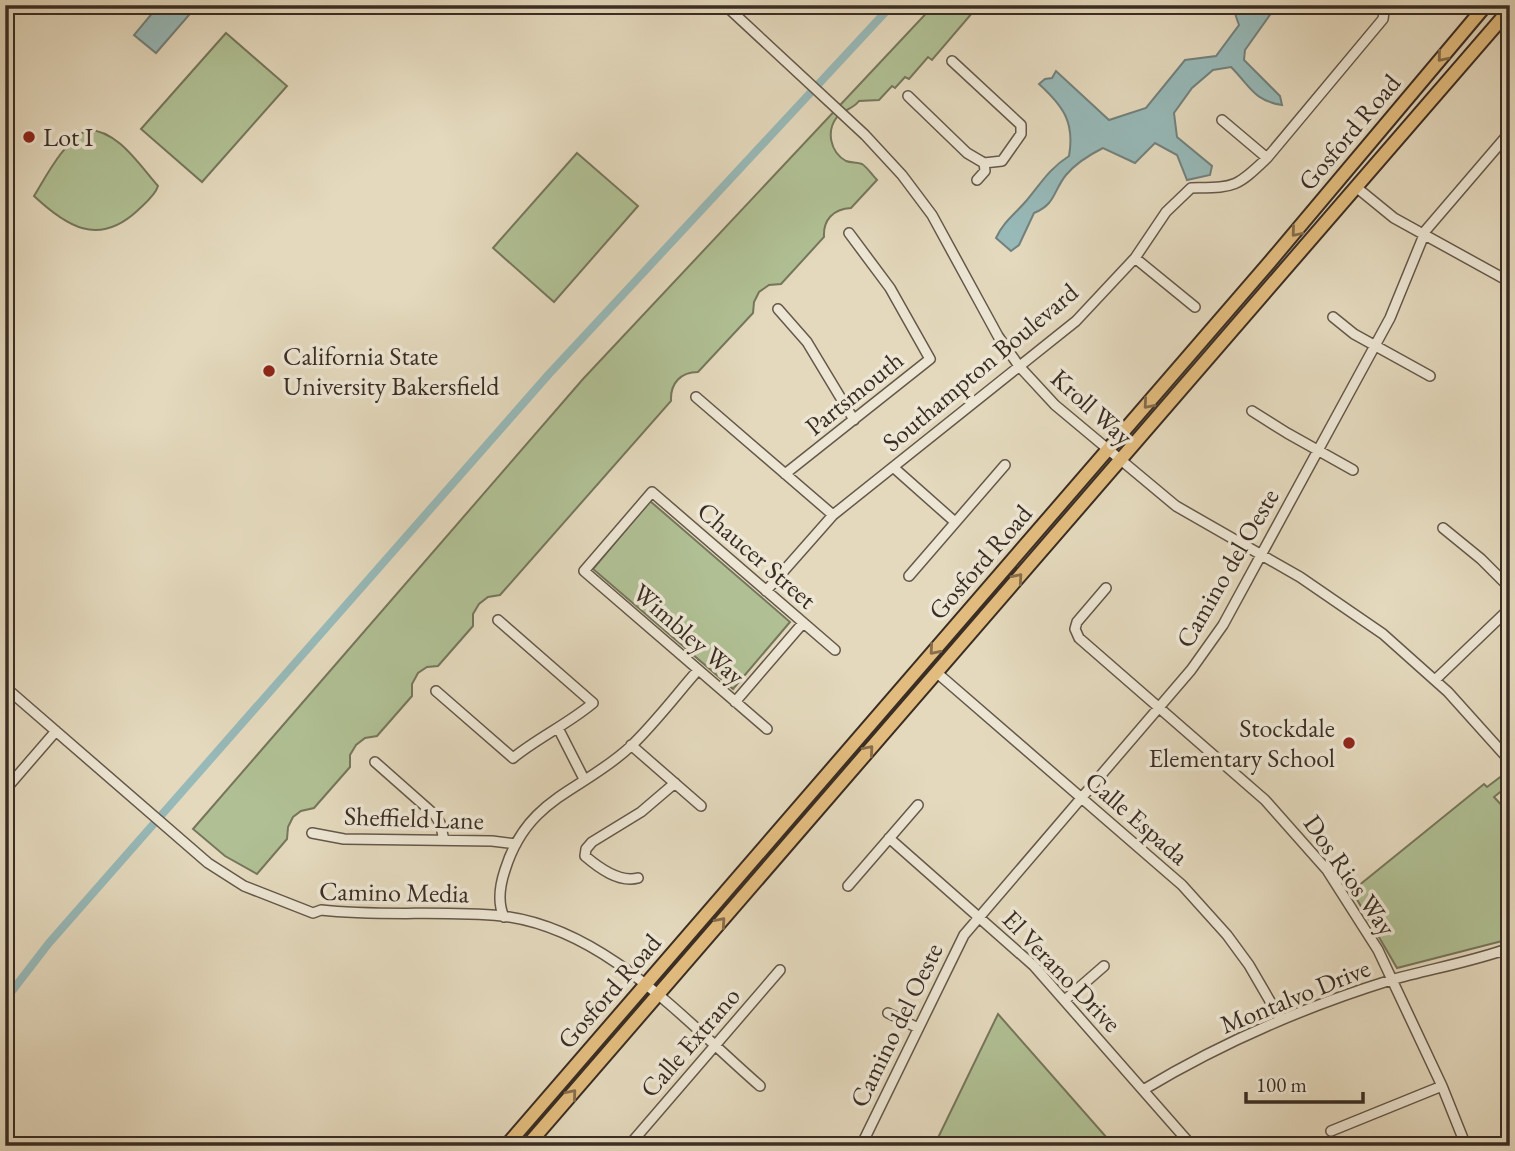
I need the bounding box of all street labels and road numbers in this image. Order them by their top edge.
street label: Gosford Road [1290,66,1408,197]
street label: Southampton Boulevard [875,274,1086,459]
street label: Partsmouth [798,343,910,443]
street label: Kroll Way [1044,361,1141,453]
street label: Camino del Oeste [1168,482,1286,654]
street label: Chaucer Street [690,494,824,616]
street label: Gosford Road [921,497,1040,627]
street label: Wimbley Way [626,576,753,693]
street label: Calle Espada [1078,764,1196,873]
street label: Sheffield Lane [343,799,485,837]
street label: Dos Rios Way [1296,808,1404,943]
street label: Camino Media [319,874,470,910]
street label: El Verano Drive [995,903,1129,1039]
street label: Gosford Road [550,926,669,1056]
street label: Camino del Oeste [842,937,950,1113]
street label: Montalvo Drive [1215,951,1375,1041]
street label: Calle Extrano [632,979,748,1105]

